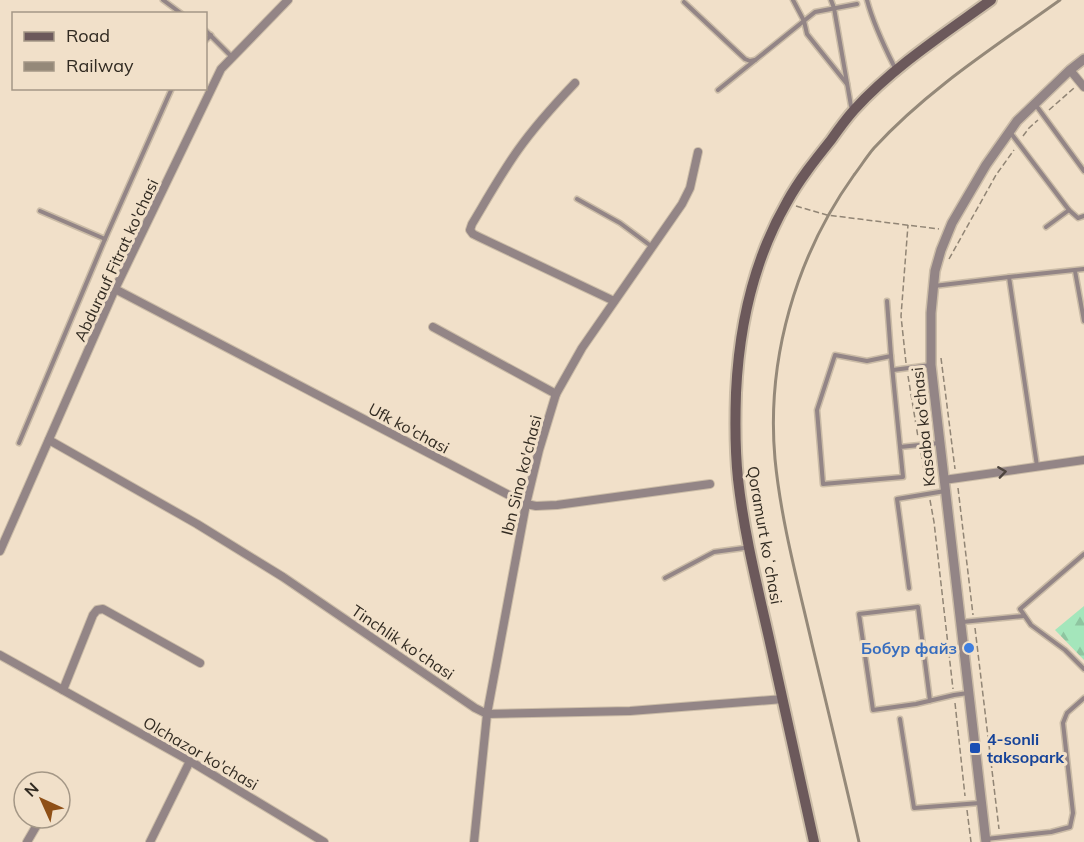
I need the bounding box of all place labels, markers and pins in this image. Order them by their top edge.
place label: Бобур файз [861,638,957,658]
marker: Бобур файз [962,641,976,655]
place label: 4-sonli taksopark [987,729,1065,767]
marker: 4-sonli taksopark [968,741,982,755]

